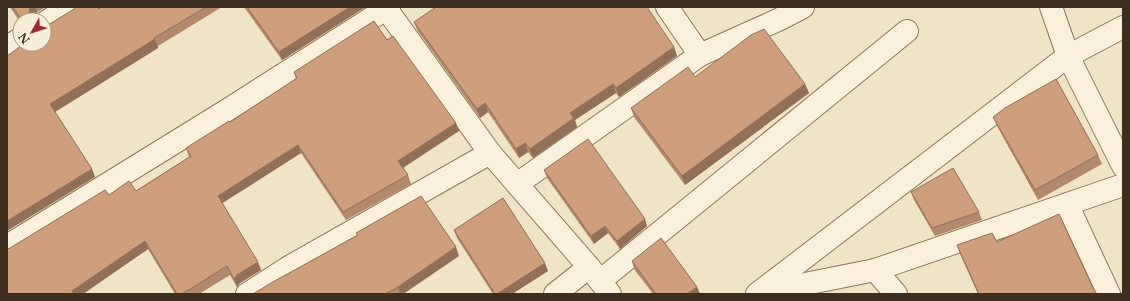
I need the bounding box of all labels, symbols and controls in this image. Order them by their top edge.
north arrow [12,12,52,52]
text: N [15,29,33,47]

